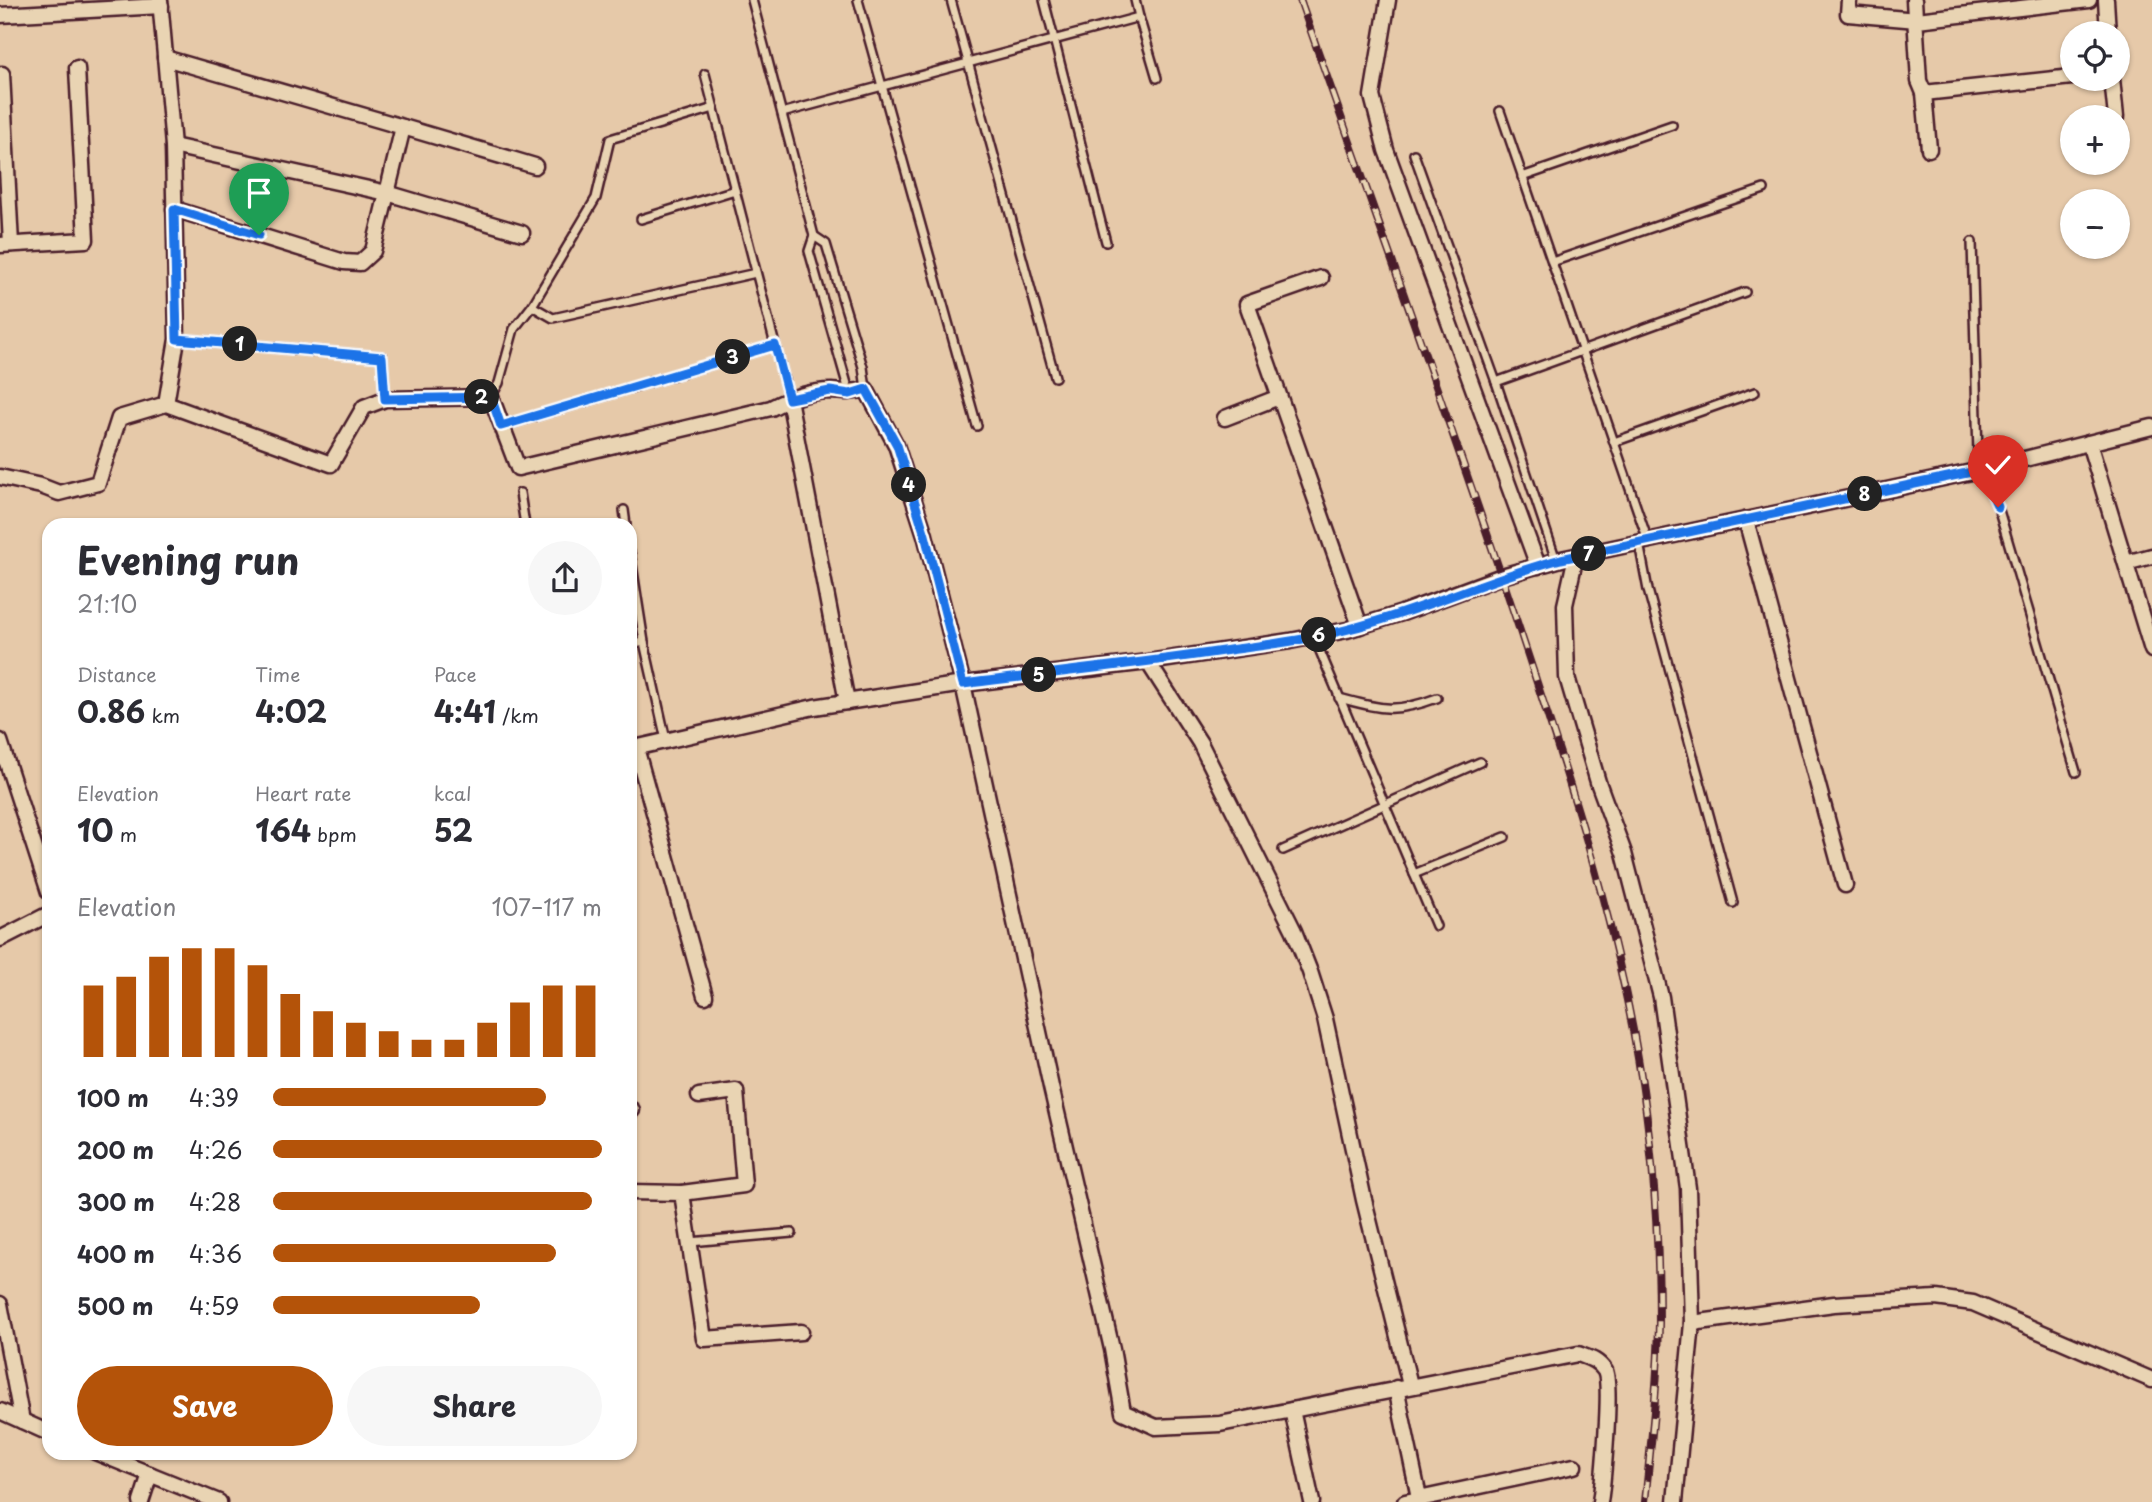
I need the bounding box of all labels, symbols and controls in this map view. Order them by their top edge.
map controls [2060,21,2130,259]
button: locate [2060,21,2130,91]
button: + [2060,105,2130,175]
pin [229,163,289,235]
icon: arrive [240,174,278,212]
button: − [2060,189,2130,259]
pin: 1 [222,326,258,362]
text: 1 [235,329,244,357]
pin: 3 [716,340,750,374]
text: 3 [726,342,739,370]
pin: 2 [464,380,500,414]
text: 2 [475,382,488,410]
pin [1968,435,2028,507]
icon: check [1979,446,2017,484]
pin: 4 [892,468,926,503]
text: 4 [902,470,915,498]
pin: 8 [1848,476,1882,512]
text: 8 [1859,479,1870,507]
text: Evening run [77,531,299,588]
pin: 7 [1572,536,1606,572]
text: 7 [1583,539,1594,567]
button: share [528,541,602,615]
text: 21:10 [77,586,137,621]
pin: 6 [1302,618,1336,652]
text: 6 [1312,620,1325,648]
pin: 5 [1021,658,1056,692]
text: Distance [77,660,157,688]
text: Time [255,660,300,688]
text: Pace [434,660,477,688]
text: 5 [1032,660,1045,688]
text: 0.86 [77,688,145,733]
text: 4:02 [255,688,327,733]
text: 4:41 [434,688,496,733]
text: km [145,701,180,729]
text: /km [496,701,539,729]
text: Elevation [77,779,159,807]
text: Heart rate [255,779,351,807]
text: kcal [434,779,472,807]
text: 10 [77,807,114,852]
text: 164 [255,807,311,852]
text: 52 [434,807,473,852]
text: m [114,820,137,848]
text: bpm [311,820,357,848]
text: Elevation [77,889,176,924]
text: 107–117 m [492,889,602,924]
text: 100 m [77,1080,149,1115]
text: 4:39 [189,1080,239,1115]
text: 200 m [77,1132,154,1167]
text: 4:26 [189,1132,242,1167]
text: 300 m [77,1184,155,1219]
text: 4:28 [189,1184,241,1219]
text: 400 m [77,1236,155,1271]
text: 4:36 [189,1236,242,1271]
text: 500 m [77,1288,154,1323]
text: 4:59 [189,1288,239,1323]
button: Save [77,1366,333,1446]
button: Share [347,1366,602,1446]

